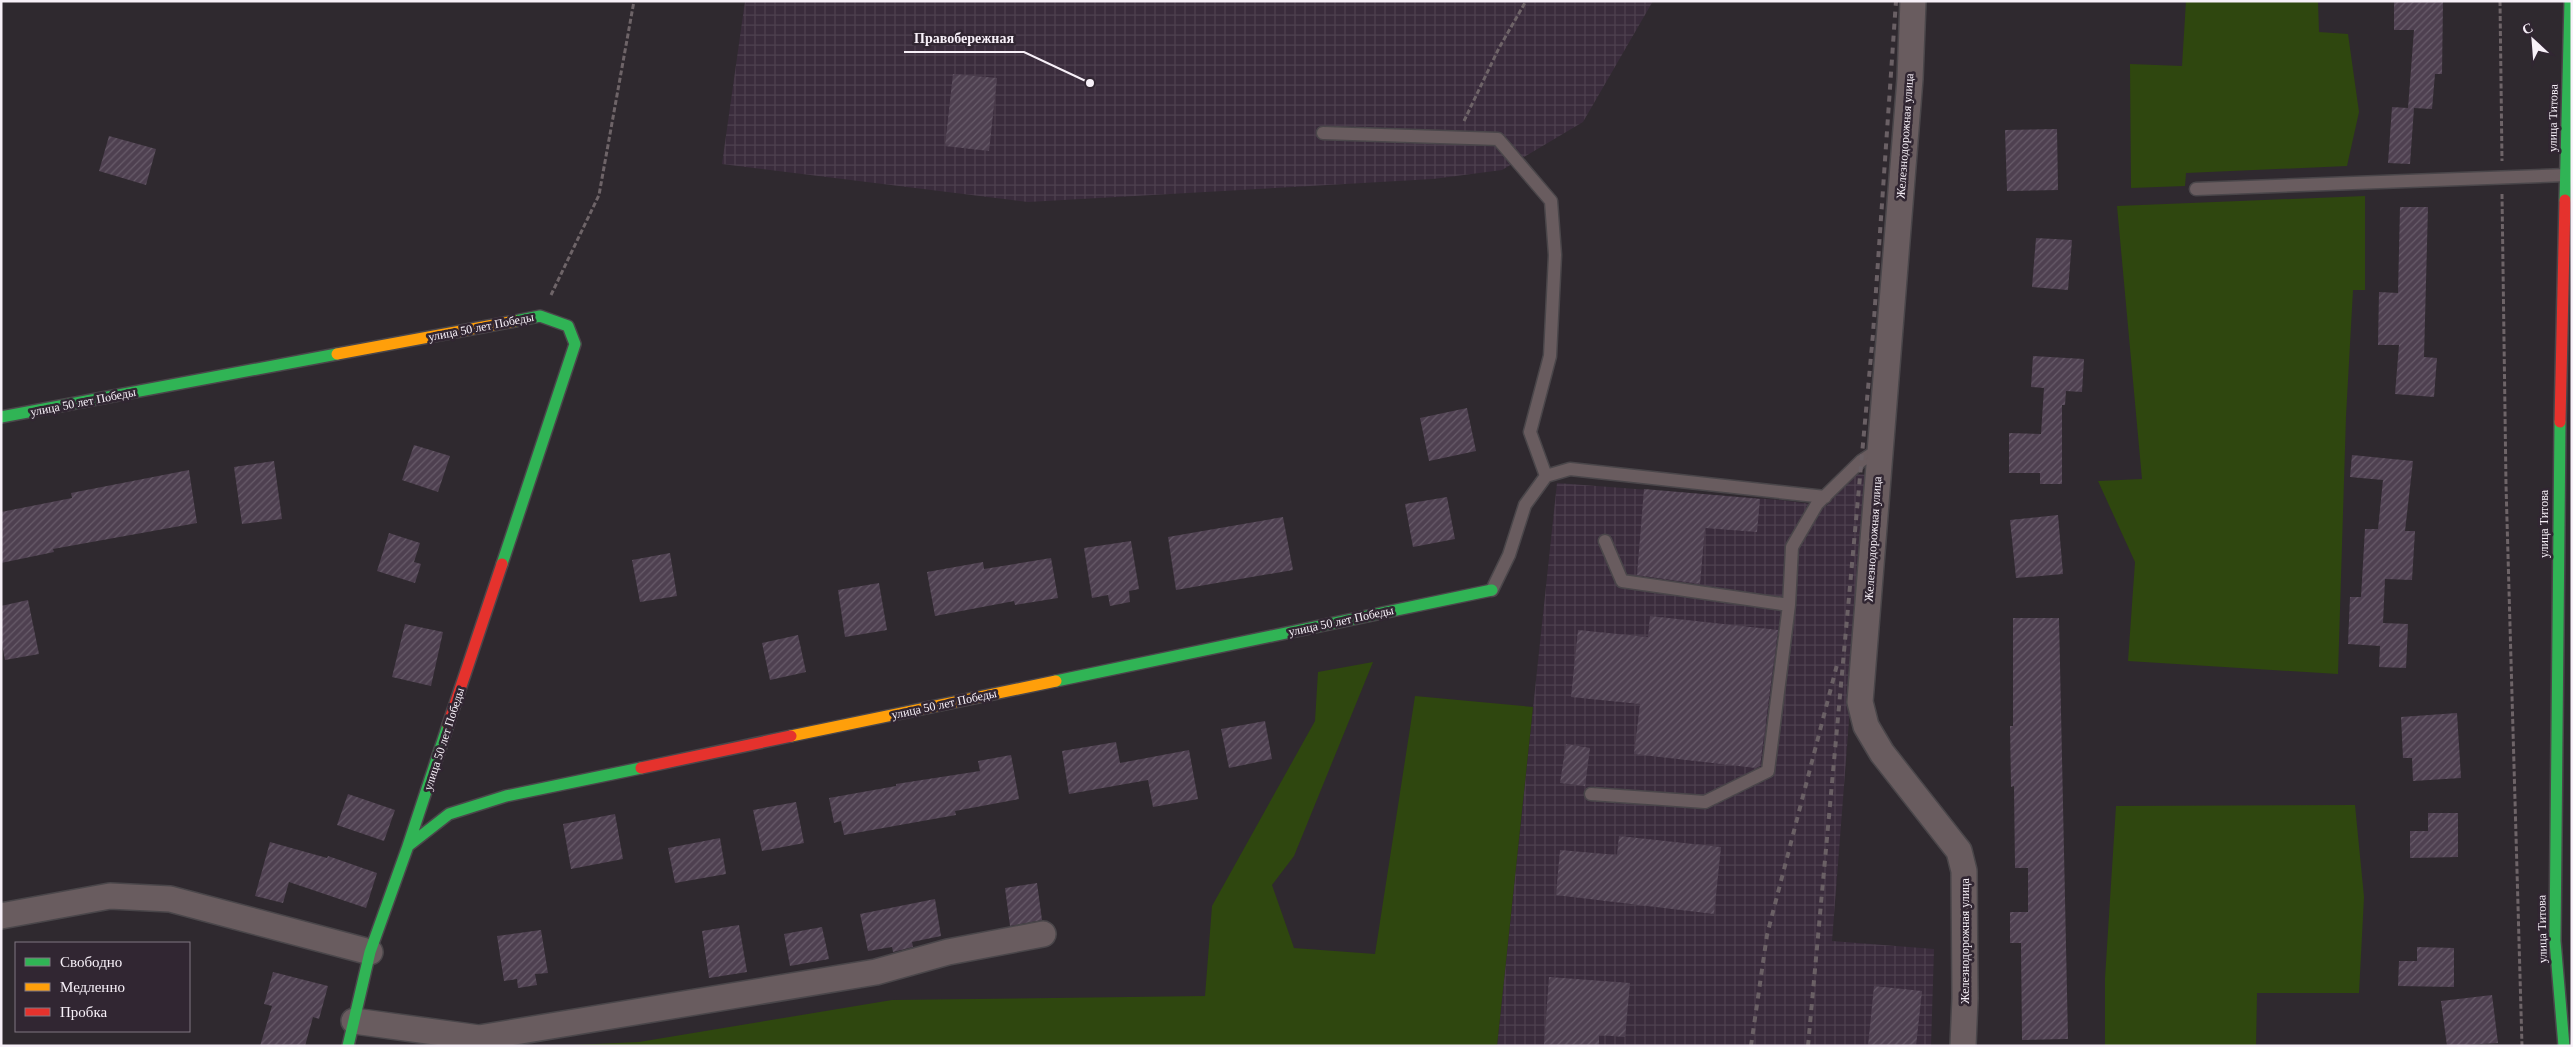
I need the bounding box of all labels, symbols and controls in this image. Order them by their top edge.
north arrow [2508,15,2558,65]
text: С [2520,20,2535,38]
callout: Правобережная [904,23,1024,52]
text: Правобережная [914,31,1014,46]
street label: Железнодорожная улица [1894,72,1916,199]
street label: улица Титова [2545,83,2561,152]
street label: улица 50 лет Победы [427,310,535,344]
street label: улица 50 лет Победы [29,385,137,419]
street label: Железнодорожная улица [1862,475,1884,602]
street label: улица Титова [2537,489,2551,558]
street label: улица 50 лет Победы [1287,603,1395,639]
street label: улица 50 лет Победы [421,686,467,792]
street label: улица 50 лет Победы [890,686,998,722]
street label: Железнодорожная улица [1958,877,1972,1004]
street label: улица Титова [2534,894,2550,963]
legend [15,942,190,1032]
text: Свободно [60,954,122,970]
text: Медленно [60,979,125,995]
text: Пробка [60,1004,108,1020]

